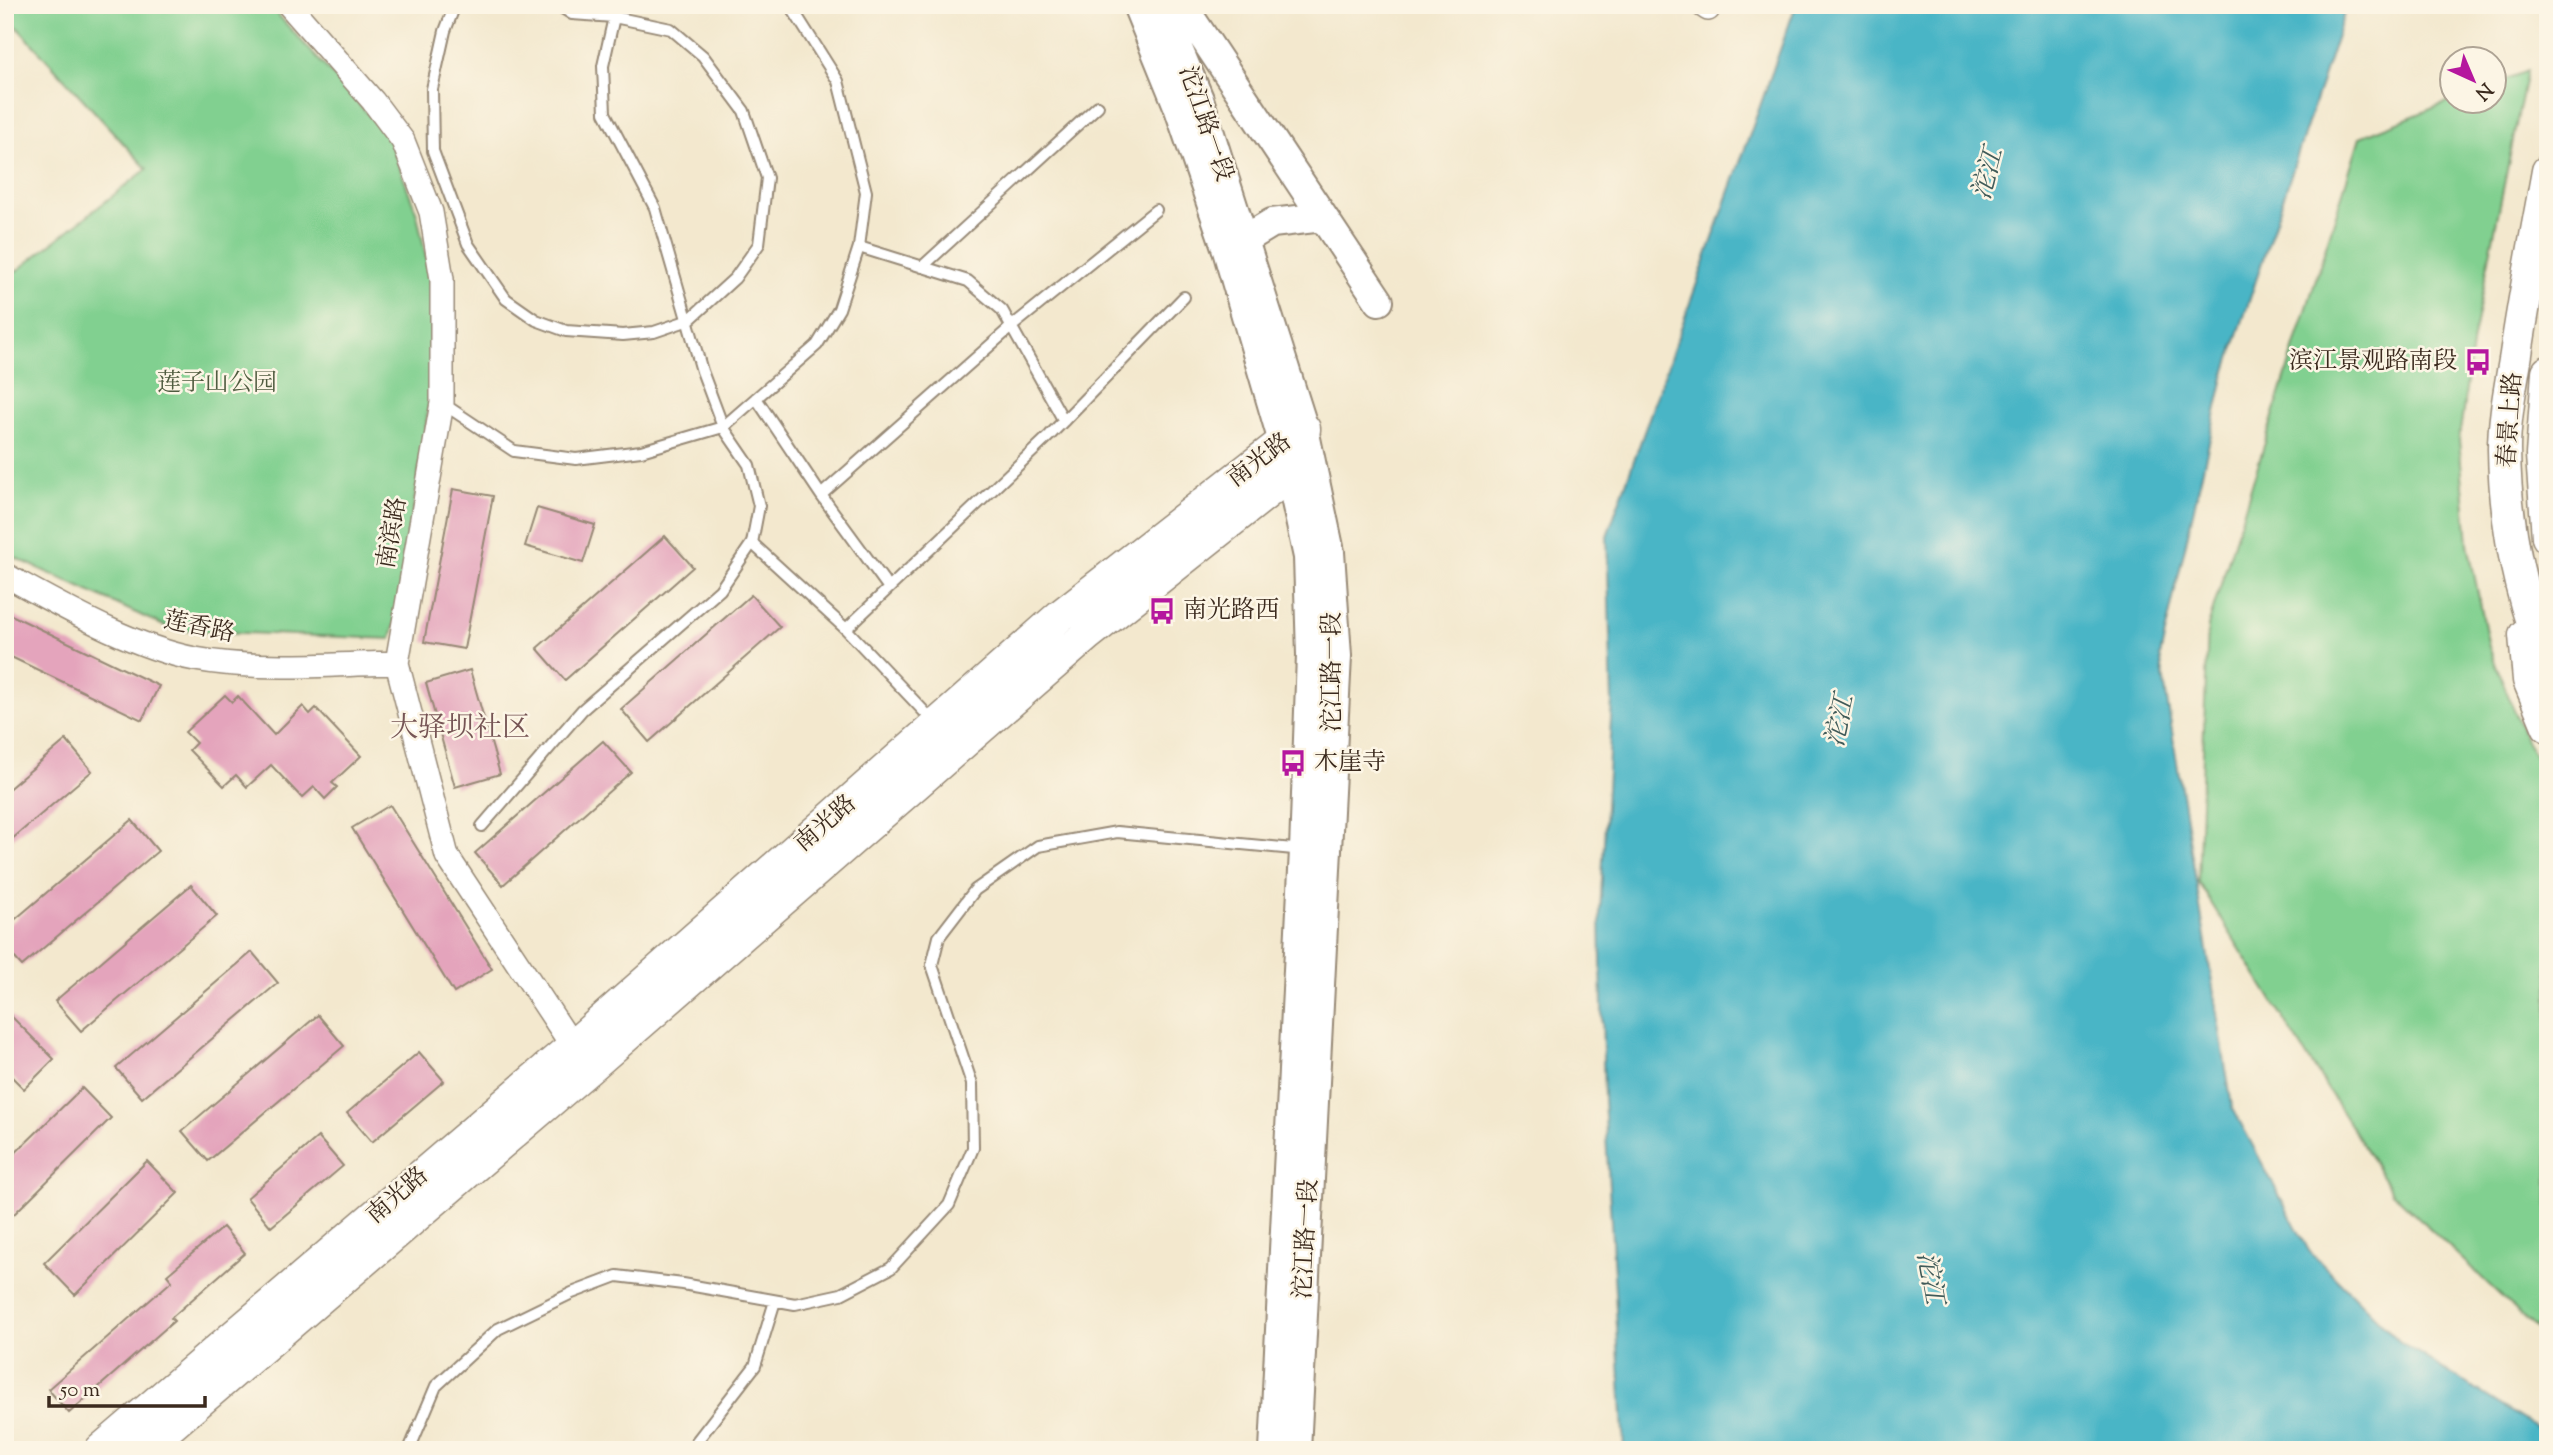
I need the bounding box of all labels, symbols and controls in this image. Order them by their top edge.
north arrow [2438,46,2508,116]
street label: 沱江路一段 [1169,62,1241,186]
text: N [2468,75,2498,105]
water label: 沱江 [1964,140,2015,204]
place label: 滨江景观路南段 [2289,345,2457,379]
bus stop icon: 滨江景观路南段 [2463,347,2493,377]
park label: 莲子山公园 [157,367,277,401]
street label: 春景上路 [2491,371,2531,469]
street label: 南光路 [1221,426,1299,496]
street label: 南滨路 [370,495,416,571]
place label: 南光路西 [1183,594,1279,628]
bus stop icon: 南光路西 [1147,596,1177,626]
street label: 莲香路 [160,604,238,652]
street label: 沱江路一段 [1316,612,1350,732]
water label: 沱江 [1817,688,1865,750]
district label: 大驿坝社区 [390,709,530,749]
place label: 木崖寺 [1314,746,1386,780]
bus stop icon: 木崖寺 [1278,748,1308,778]
street label: 南光路 [788,788,864,860]
street label: 南光路 [360,1160,436,1232]
street label: 沱江路一段 [1287,1178,1327,1300]
water label: 沱江 [1906,1249,1952,1311]
scale bar [49,1364,205,1408]
text: 50 m [59,1376,100,1406]

